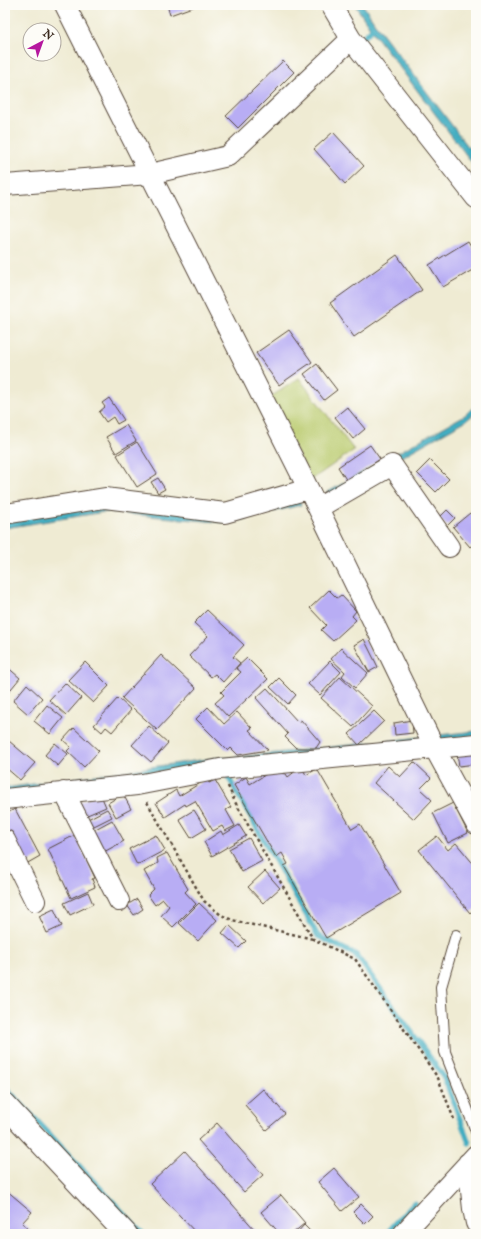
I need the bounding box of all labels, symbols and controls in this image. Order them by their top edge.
north arrow [22,22,62,62]
text: N [39,26,56,44]

